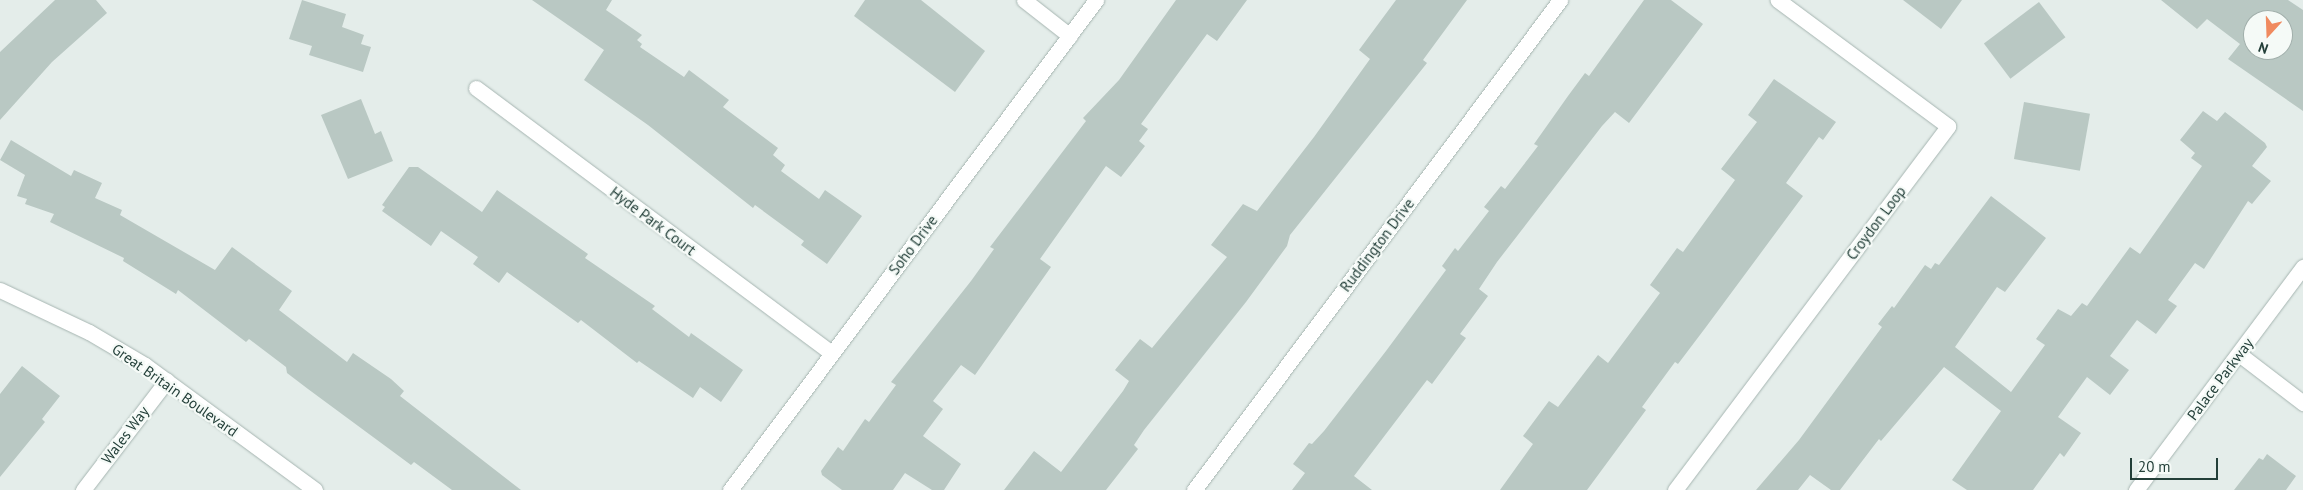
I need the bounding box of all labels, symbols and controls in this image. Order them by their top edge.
north arrow [2243,10,2293,60]
text: N [2256,38,2271,58]
street label: Hyde Park Court [606,183,700,259]
street label: Croydon Loop [1842,183,1910,263]
street label: Ruddington Drive [1336,195,1418,295]
street label: Soho Drive [885,212,941,278]
street label: Palace Parkway [2183,334,2257,424]
street label: Great Britain Boulevard [109,340,241,440]
street label: Wales Way [97,403,153,467]
scale bar [2133,448,2220,480]
text: 20 m [2138,457,2171,476]

